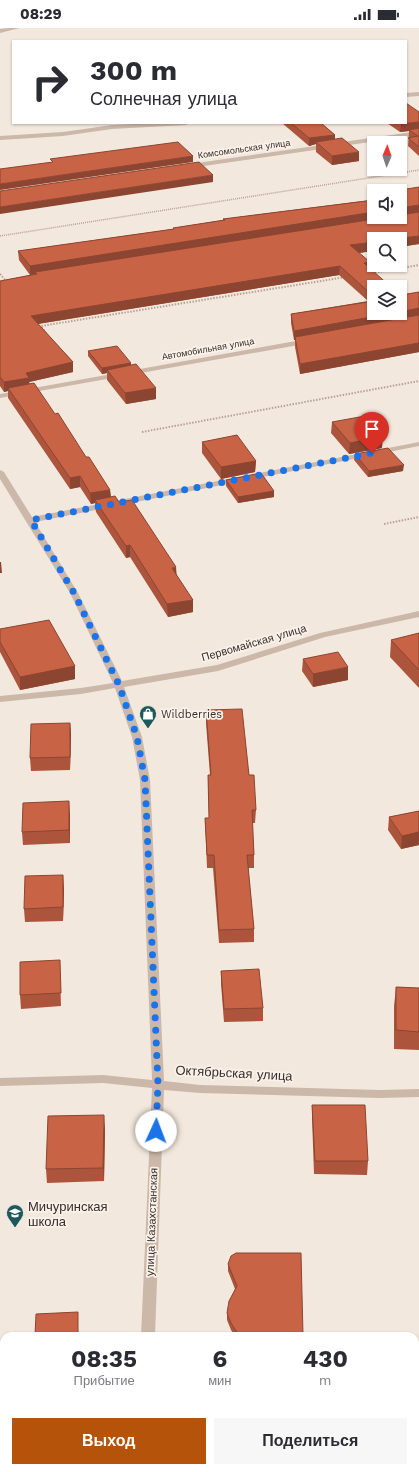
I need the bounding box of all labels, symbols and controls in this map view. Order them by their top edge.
text: 08:29 [20,5,62,23]
text: 300 m [90,54,177,87]
icon: right [24,56,76,108]
text: Солнечная улица [90,88,237,109]
north arrow [367,136,407,176]
map controls [367,136,407,320]
street label: Комсомольская улица [197,138,291,160]
button: sound [367,184,407,224]
button: search [367,232,407,272]
button: layers [367,280,407,320]
street label: Автомобильная улица [161,336,255,362]
pin [355,412,389,453]
icon: arrive [361,418,383,440]
street label: Первомайская улица [200,622,309,664]
shop icon: Wildberries [138,704,158,729]
place label: Wildberries [161,708,222,721]
street label: Октябрьская улица [175,1062,294,1084]
position arrow [135,1110,177,1152]
street label: улица Казахстанская [144,1168,160,1276]
place label: Мичуринская школа [28,1199,108,1229]
school or university icon: Мичуринская школа [5,1203,25,1228]
text: 08:35 [71,1345,137,1373]
text: 6 [212,1345,227,1373]
text: 430 [303,1345,348,1373]
text: Прибытие [74,1373,135,1388]
text: мин [208,1373,232,1388]
text: m [319,1373,331,1388]
button: Выход [12,1418,206,1464]
button: Поделиться [214,1418,407,1464]

